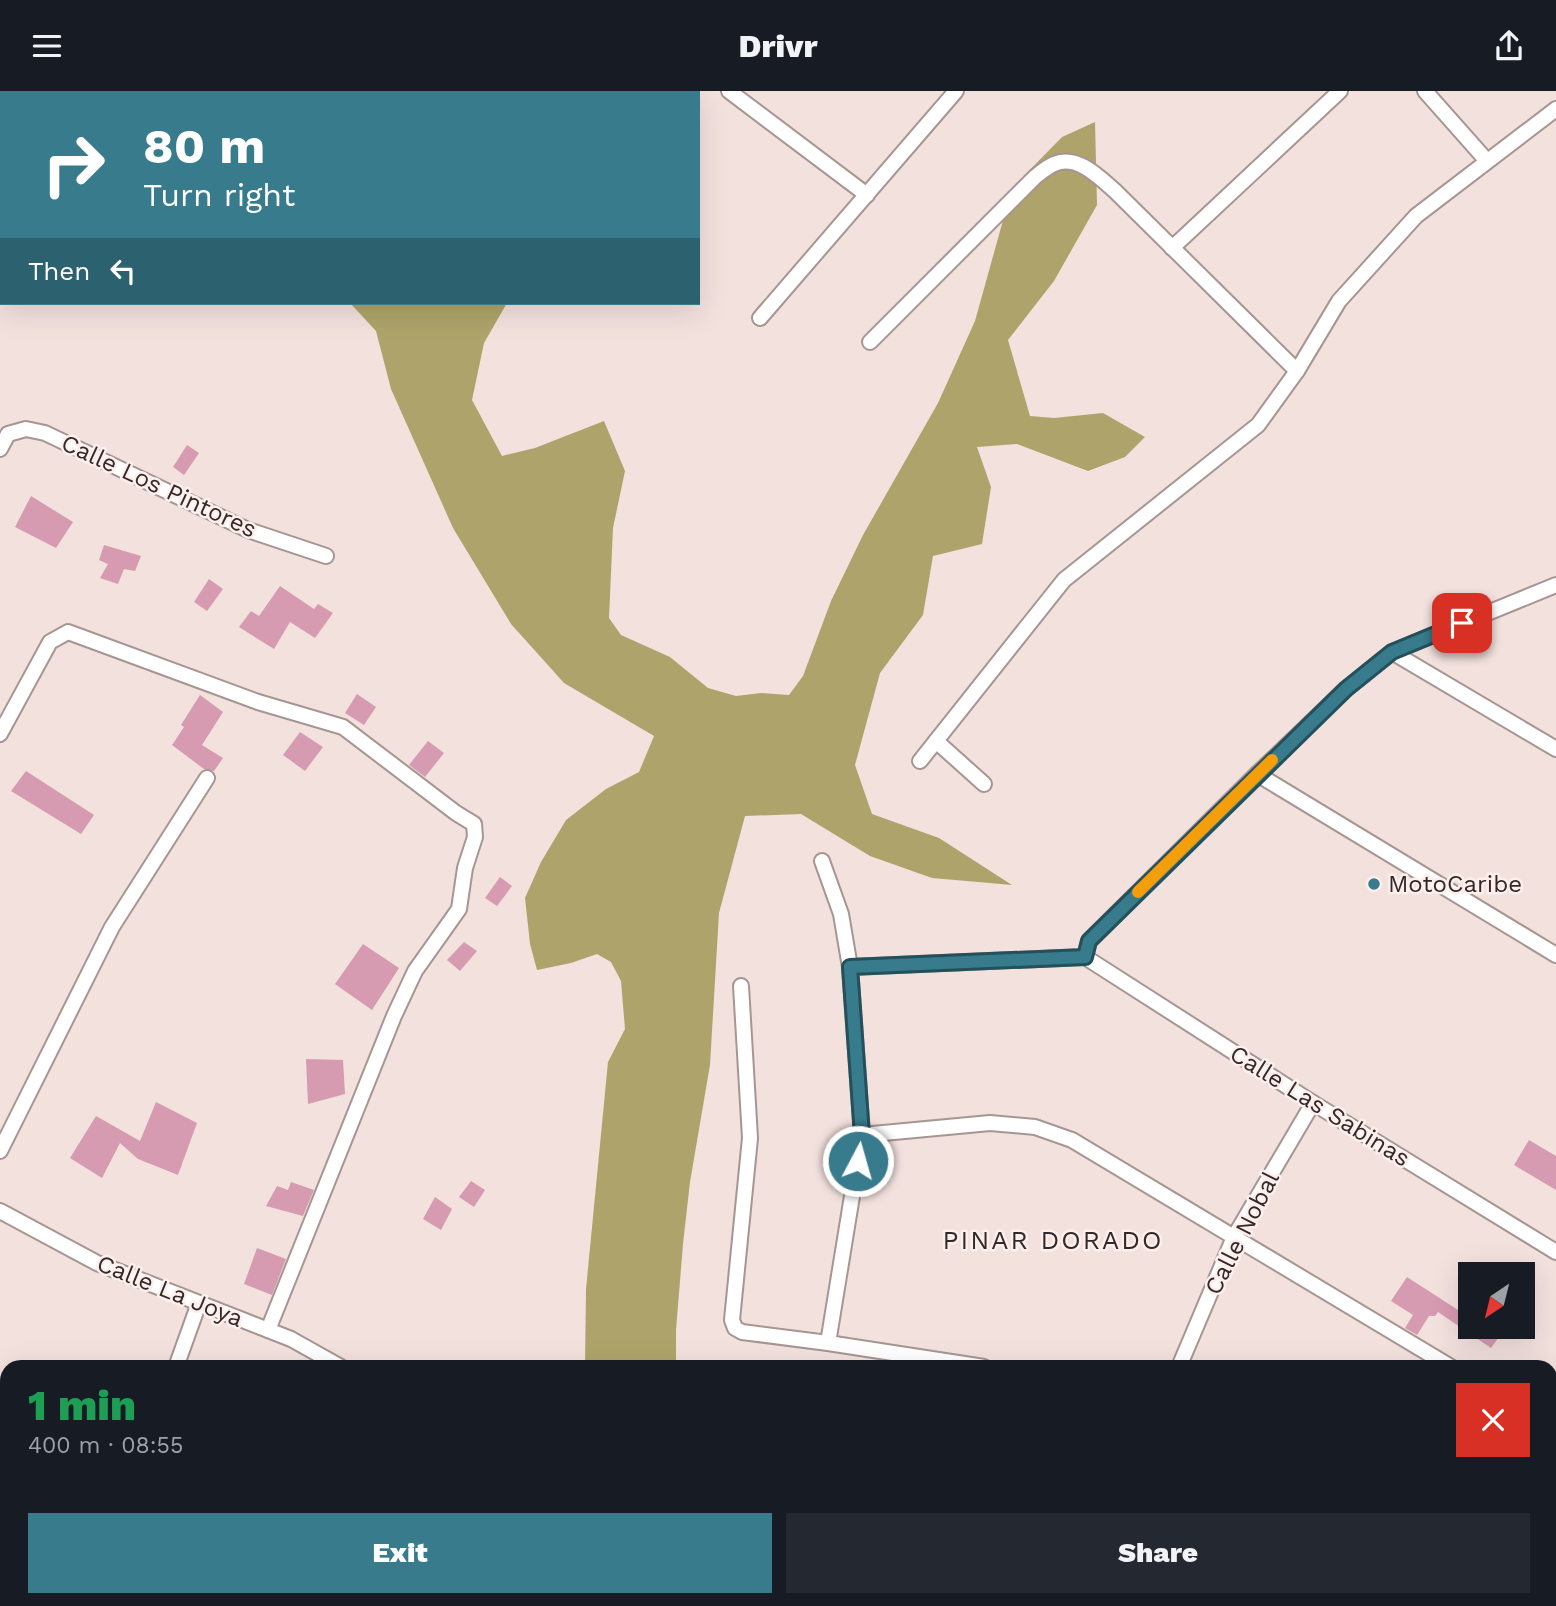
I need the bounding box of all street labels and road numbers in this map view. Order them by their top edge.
street label: Calle Los Pintores [57,428,261,544]
street label: Calle Las Sabinas [1225,1039,1415,1173]
street label: Calle Nobal [1199,1166,1285,1299]
street label: Calle La Joya [93,1249,247,1333]

